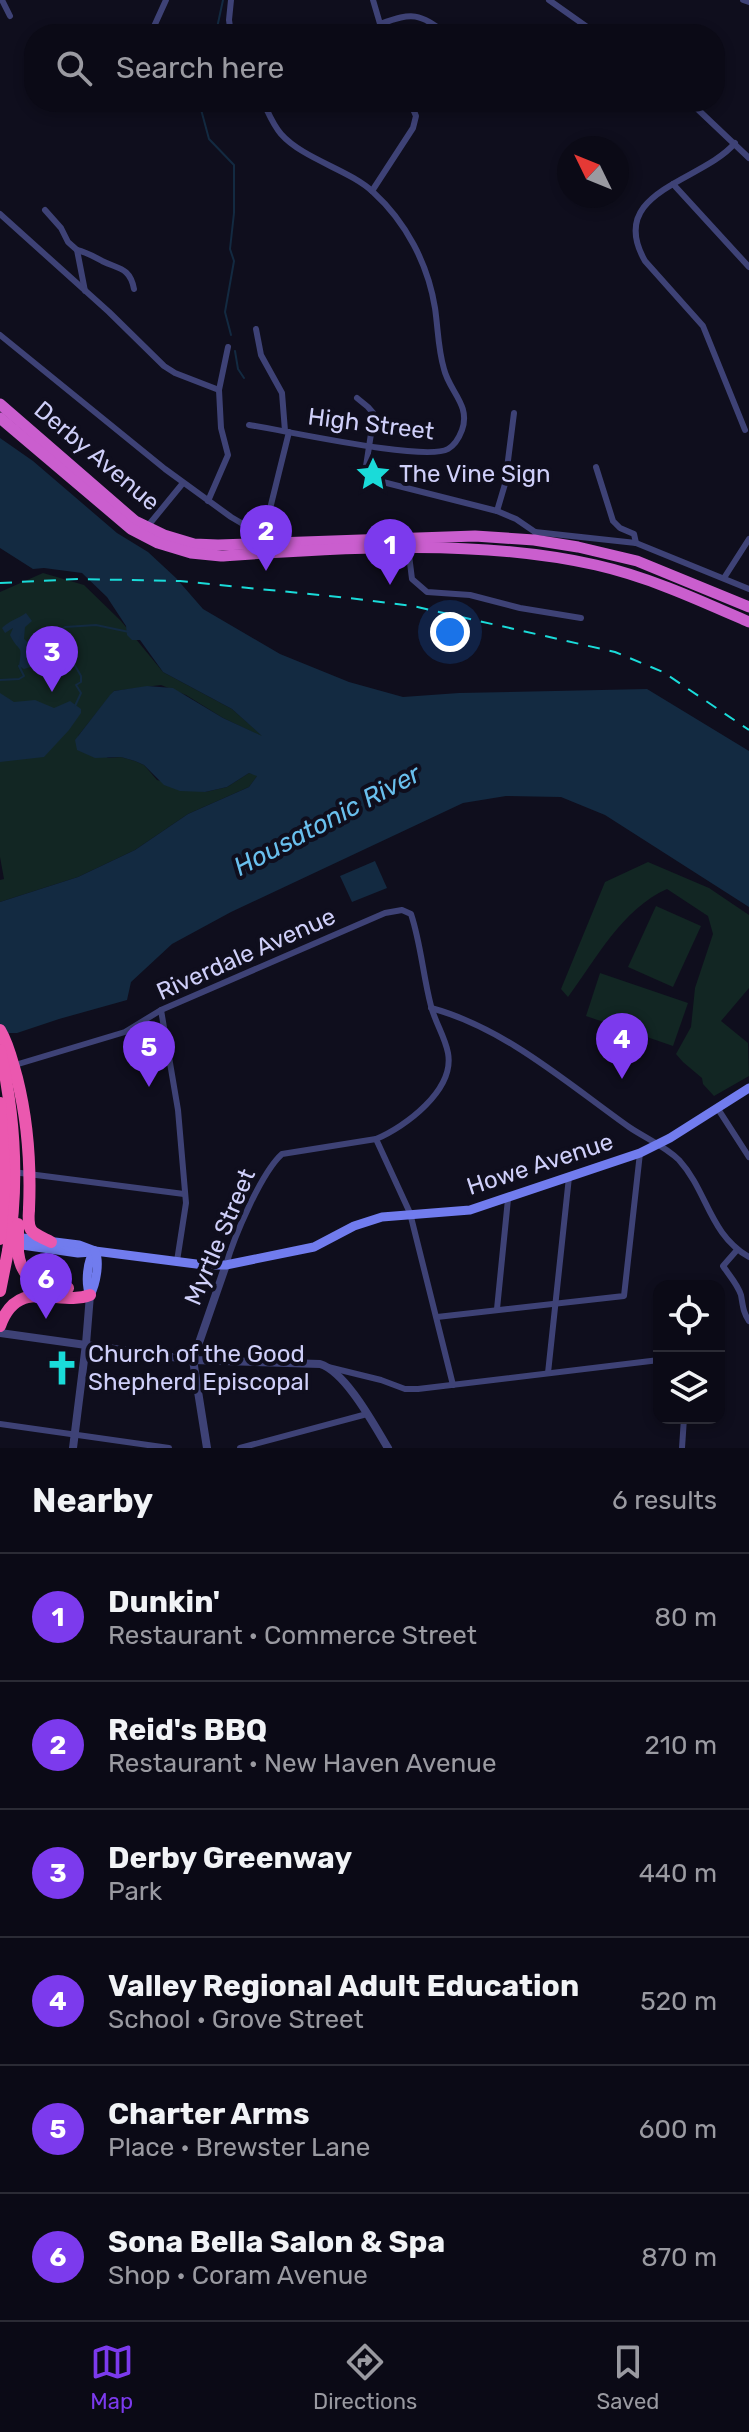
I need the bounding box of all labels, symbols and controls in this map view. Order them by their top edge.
search box [24,24,725,112]
icon: search [52,46,96,90]
text: Search here [116,50,284,86]
north arrow [557,136,629,208]
street label: Derby Avenue [29,396,165,516]
street label: High Street [306,402,436,446]
place icon: The Vine Sign [354,455,392,493]
place label: The Vine Sign [399,460,551,488]
pin: 2 [240,505,292,571]
pin: 1 [364,519,416,585]
your location [430,612,470,652]
pin: 3 [26,626,78,692]
water label: Housatonic River [229,758,427,883]
street label: Riverdale Avenue [152,902,340,1006]
pin: 4 [596,1013,648,1079]
pin: 5 [123,1021,175,1087]
street label: Howe Avenue [463,1127,617,1201]
street label: Myrtle Street [179,1165,261,1309]
pin: 6 [20,1253,72,1319]
map controls [653,1280,725,1424]
button: locate [653,1280,725,1352]
place label: Church of the Good Shepherd Episcopal [88,1340,310,1396]
church icon: Church of the Good Shepherd Episcopal [43,1349,81,1387]
button: layers [653,1352,725,1424]
text: Nearby [32,1480,153,1521]
text: 6 results [612,1485,717,1516]
text: Dunkin' [108,1584,220,1620]
text: 1 [52,1602,64,1633]
text: 80 m [654,1602,717,1633]
text: Restaurant · Commerce Street [108,1620,477,1651]
text: Reid's BBQ [108,1712,267,1748]
text: 2 [50,1730,66,1761]
text: 210 m [645,1730,717,1761]
text: Restaurant · New Haven Avenue [108,1748,496,1779]
text: Derby Greenway [108,1840,352,1876]
text: 3 [49,1858,67,1889]
text: 440 m [639,1858,717,1889]
text: Park [108,1876,162,1907]
text: Valley Regional Adult Education [108,1968,579,2004]
text: 4 [49,1986,67,2017]
text: 520 m [640,1986,717,2017]
text: School · Grove Street [108,2004,364,2035]
text: Charter Arms [108,2096,310,2132]
text: 5 [50,2114,66,2145]
text: 600 m [639,2114,717,2145]
text: Place · Brewster Lane [108,2132,370,2163]
text: Sona Bella Salon & Spa [108,2224,445,2260]
text: 6 [50,2242,66,2273]
text: 870 m [641,2242,717,2273]
text: Shop · Coram Avenue [108,2260,368,2291]
tab: Map [90,2340,134,2415]
tab: Directions [313,2340,417,2415]
tab: Saved [597,2340,659,2415]

